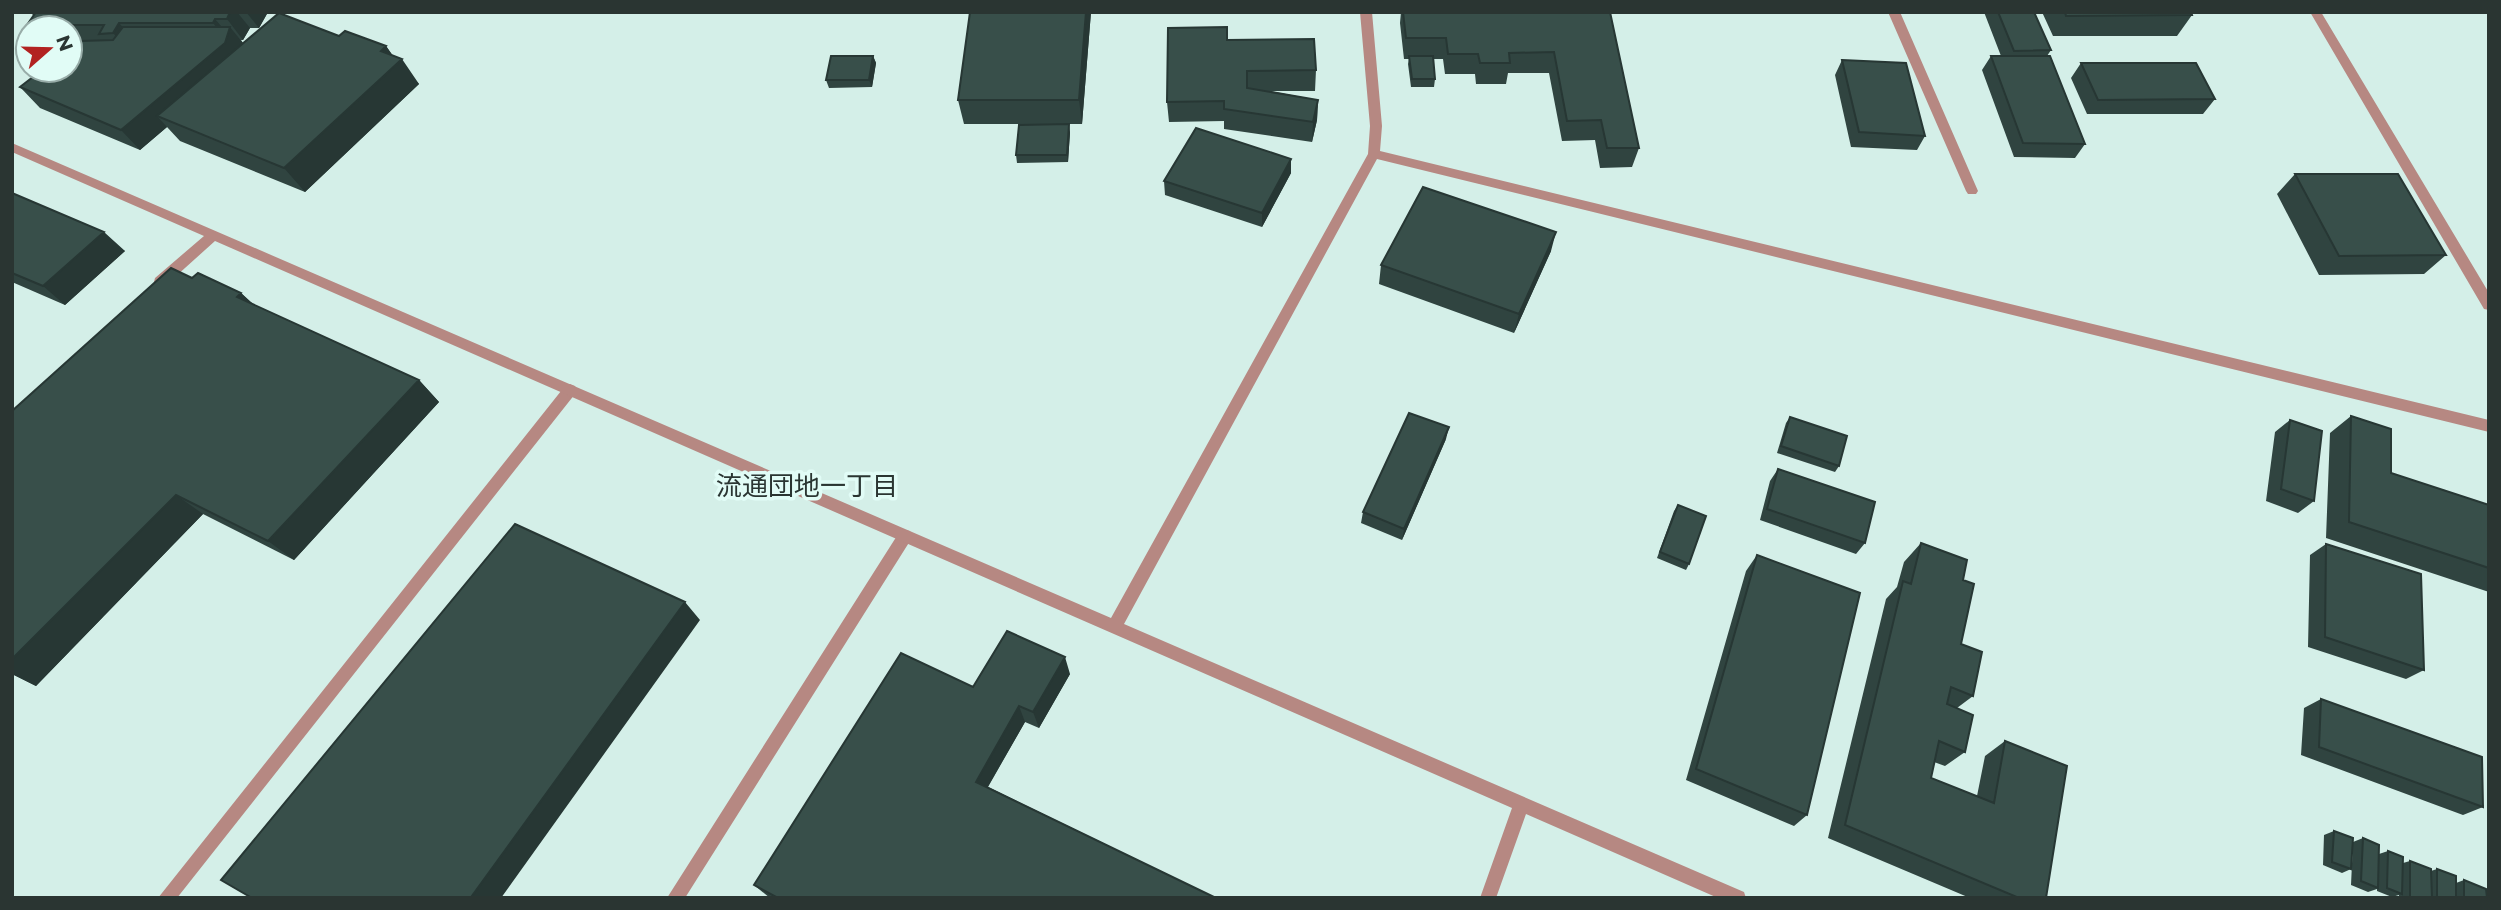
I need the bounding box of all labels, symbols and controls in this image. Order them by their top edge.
north arrow [14,14,84,84]
text: N [51,32,78,55]
district label: 流通団地一丁目 [716,470,898,502]

